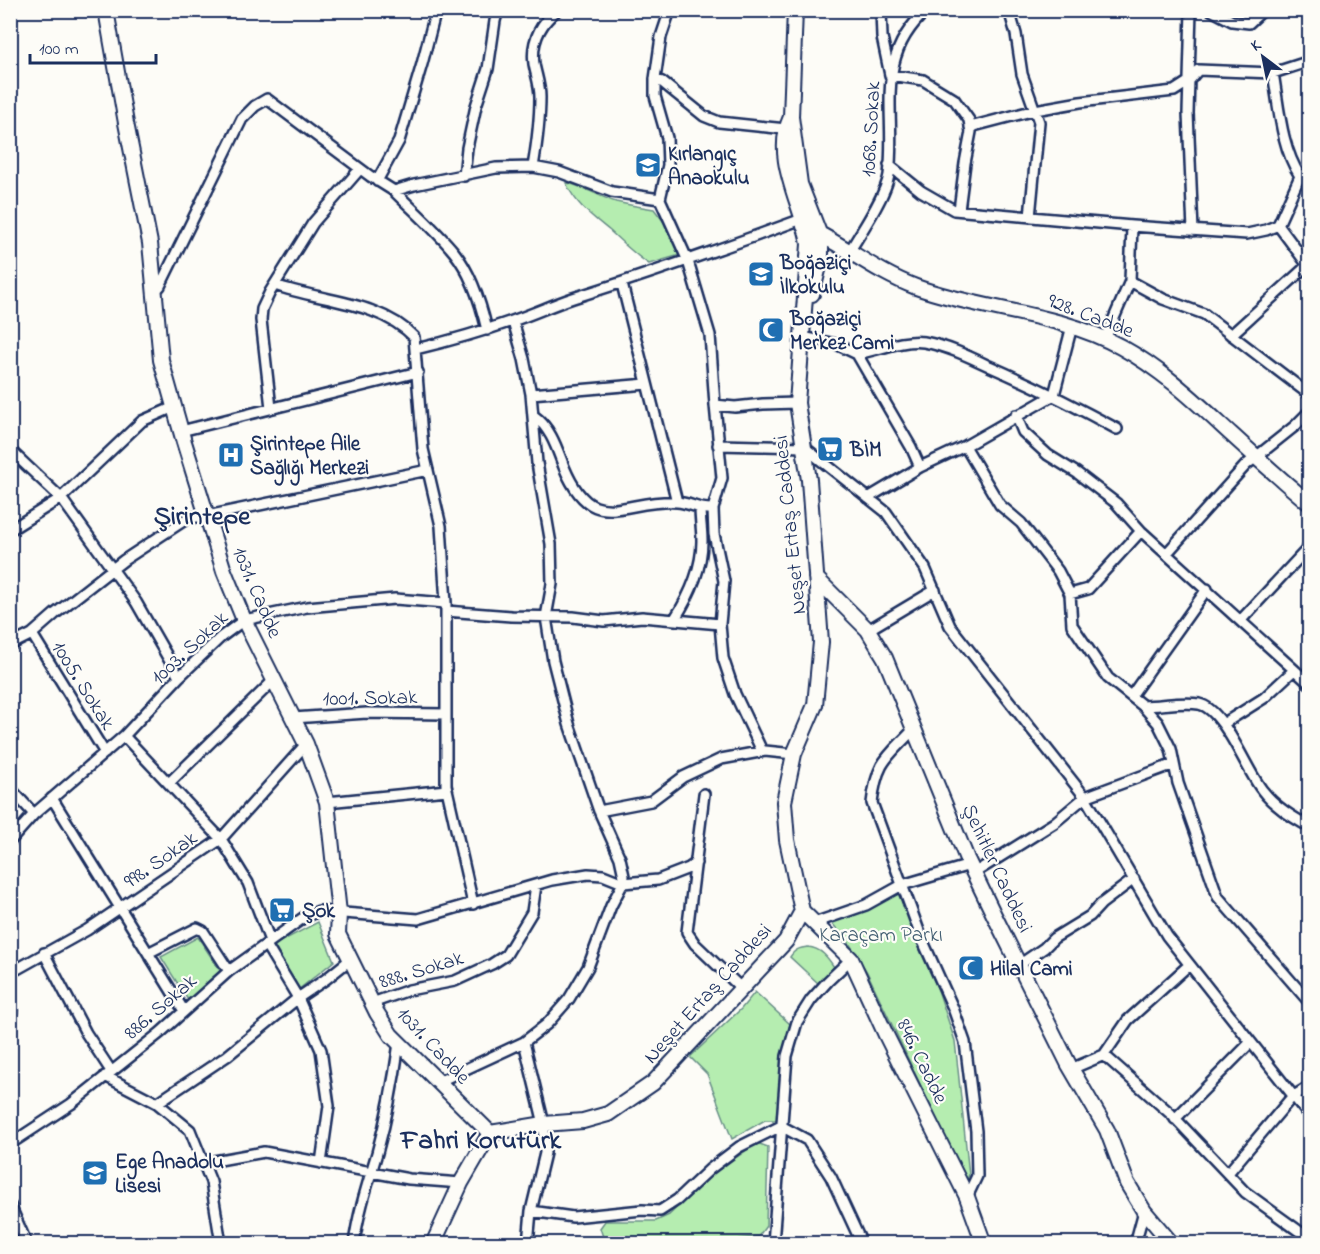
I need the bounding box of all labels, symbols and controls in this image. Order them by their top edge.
scale bar [30,27,156,65]
north arrow [1233,27,1293,87]
text: K [1246,33,1267,58]
text: 100 m [39,37,79,63]
street label: 1068. Sokak [855,80,890,178]
place label: Kırlangıç Anaokulu [668,140,750,194]
school or university icon: Kırlangıç Anaokulu [633,150,663,180]
place label: Boğaziçi İlkokulu [779,249,852,303]
school or university icon: Boğaziçi İlkokulu [746,259,776,289]
street label: 928. Cadde [1043,287,1138,347]
place label: Boğaziçi Merkez Cami [789,305,894,359]
mosque icon: Boğaziçi Merkez Cami [756,315,786,345]
place label: Şirintepe Aile Sağlığı Merkezi [250,430,369,486]
street label: Neşet Ertaş Caddesi [767,434,815,616]
supermarket icon: BİM [815,434,845,464]
place label: BİM [849,436,882,466]
hospital icon: Şirintepe Aile Sağlığı Merkezi [216,440,246,470]
district label: Şirintepe [154,498,251,537]
street label: 1031. Cadde [223,542,289,644]
street label: 1003. Sokak [145,604,236,692]
street label: 1005. Sokak [43,636,122,737]
street label: 1001. Sokak [323,683,418,715]
street label: Şehitler Caddesi [953,800,1039,938]
street label: 998. Sokak [118,824,205,897]
supermarket icon: Şok [267,895,297,925]
place label: Şok [302,897,336,927]
street label: Neşet Ertaş Caddesi [637,917,780,1071]
park label: Karaçam Parkı [819,921,943,951]
street label: 888. Sokak [376,944,468,998]
mosque icon: Hilal Cami [956,953,986,983]
place label: Hilal Cami [990,955,1073,985]
street label: 886. Sokak [118,967,205,1048]
street label: 1031. Cadde [389,1001,477,1092]
street label: 846. Cadde [888,1014,955,1110]
district label: Fahri Korutürk [399,1122,562,1161]
place label: Ege Anadolu Lisesi [115,1148,224,1202]
school or university icon: Ege Anadolu Lisesi [80,1158,110,1188]

